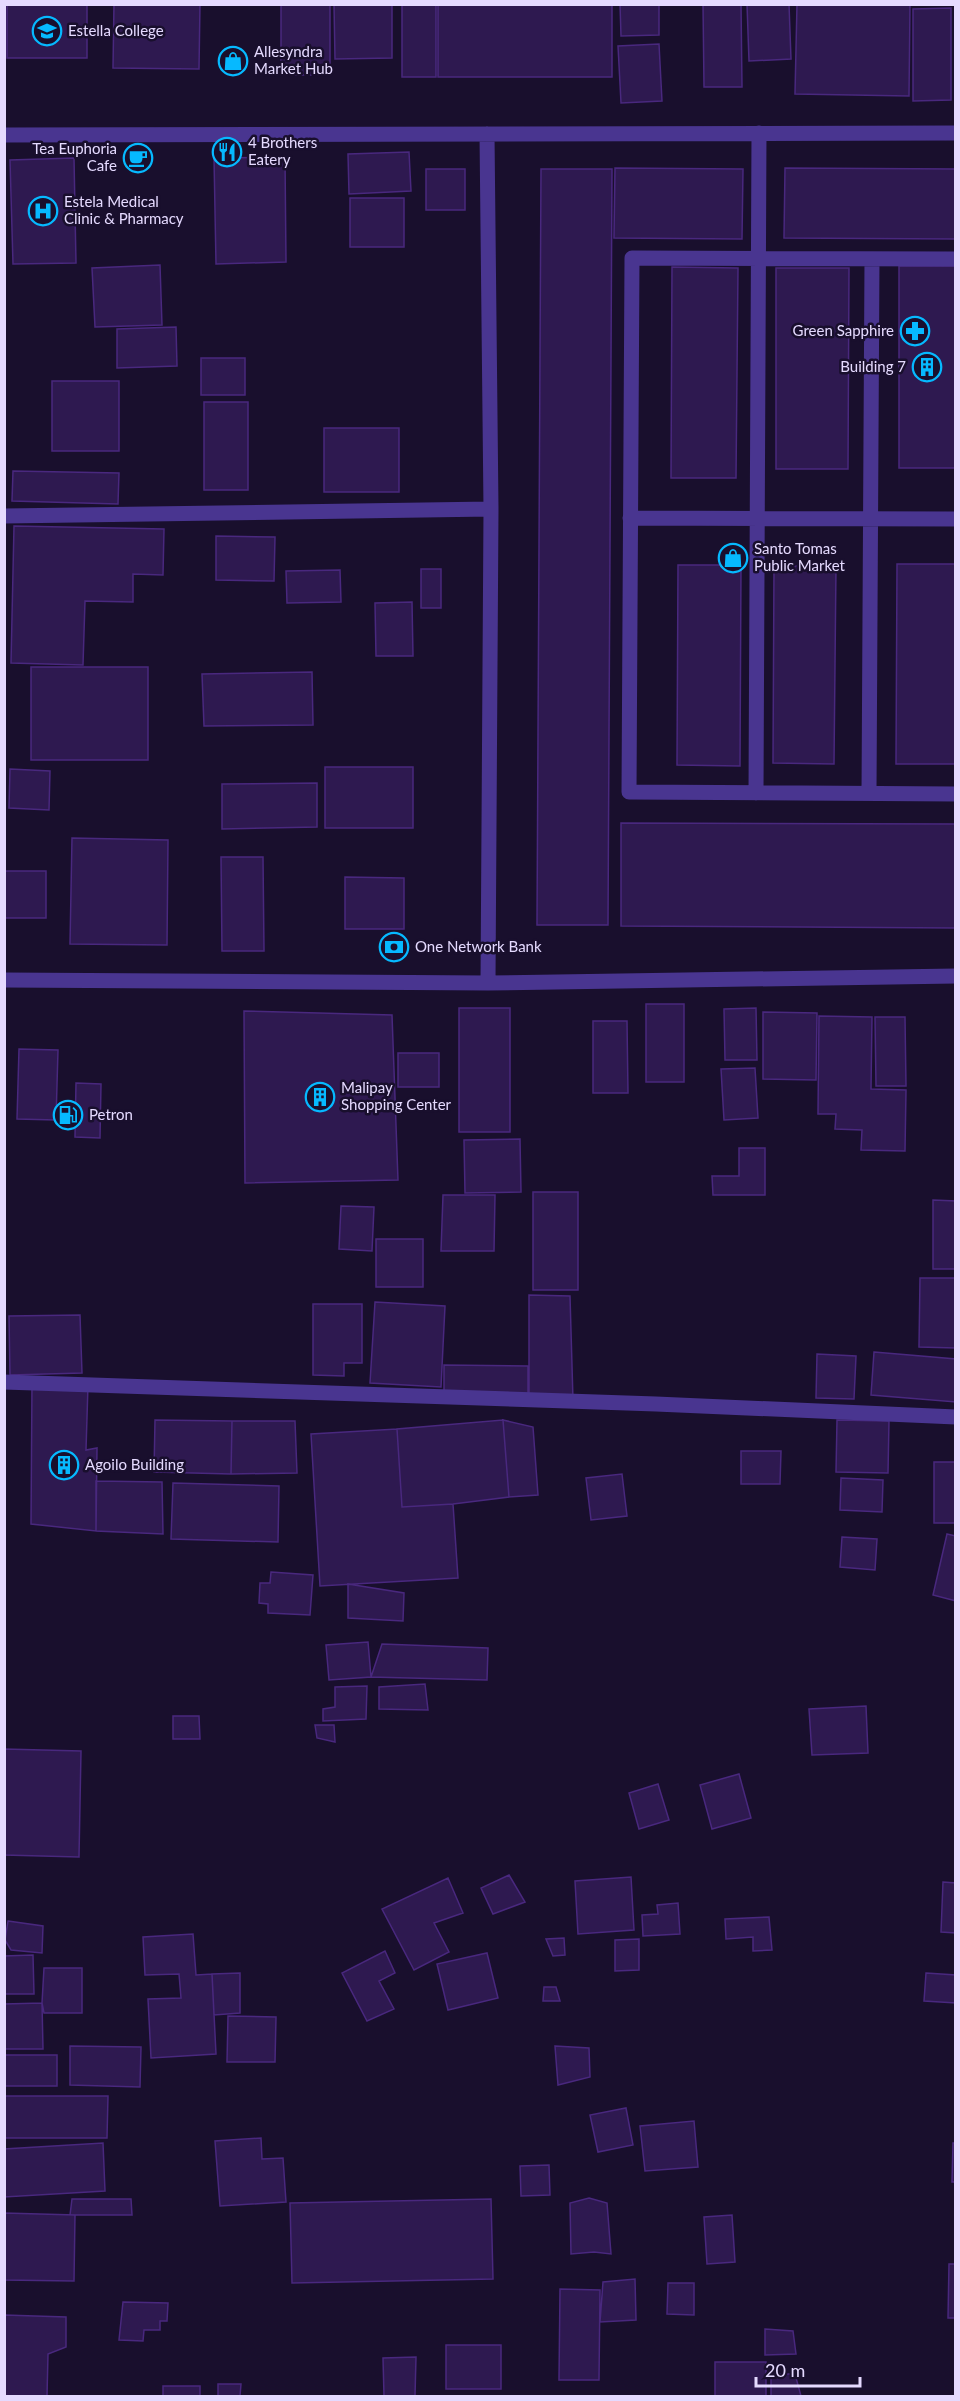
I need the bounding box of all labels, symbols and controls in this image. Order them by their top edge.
school or university icon: Estella College [31,15,63,47]
place label: Estella College [68,21,164,39]
place label: Allesyndra Market Hub [254,42,333,77]
shop icon: Allesyndra Market Hub [217,45,249,77]
place label: 4 Brothers Eatery [248,133,317,168]
restaurant icon: 4 Brothers Eatery [211,136,243,168]
place label: Tea Euphoria Cafe [32,139,117,174]
cafe icon: Tea Euphoria Cafe [122,142,154,174]
place label: Estela Medical Clinic & Pharmacy [64,192,184,227]
hospital icon: Estela Medical Clinic & Pharmacy [27,195,59,227]
pharmacy icon: Green Sapphire [899,315,931,347]
place label: Green Sapphire [793,321,894,339]
building icon: Building 7 [911,351,943,383]
place label: Building 7 [840,357,906,375]
place label: Santo Tomas Public Market [754,539,846,574]
shop icon: Santo Tomas Public Market [717,542,749,574]
bank icon: One Network Bank [378,931,410,963]
place label: One Network Bank [415,937,542,955]
place label: Malipay Shopping Center [341,1078,452,1113]
building icon: Malipay Shopping Center [304,1081,336,1113]
fuel station icon: Petron [52,1099,84,1131]
place label: Petron [89,1105,133,1123]
building icon: Agoilo Building [48,1449,80,1481]
place label: Agoilo Building [85,1455,184,1473]
scale bar [756,2350,860,2388]
text: 20 m [765,2359,805,2381]

